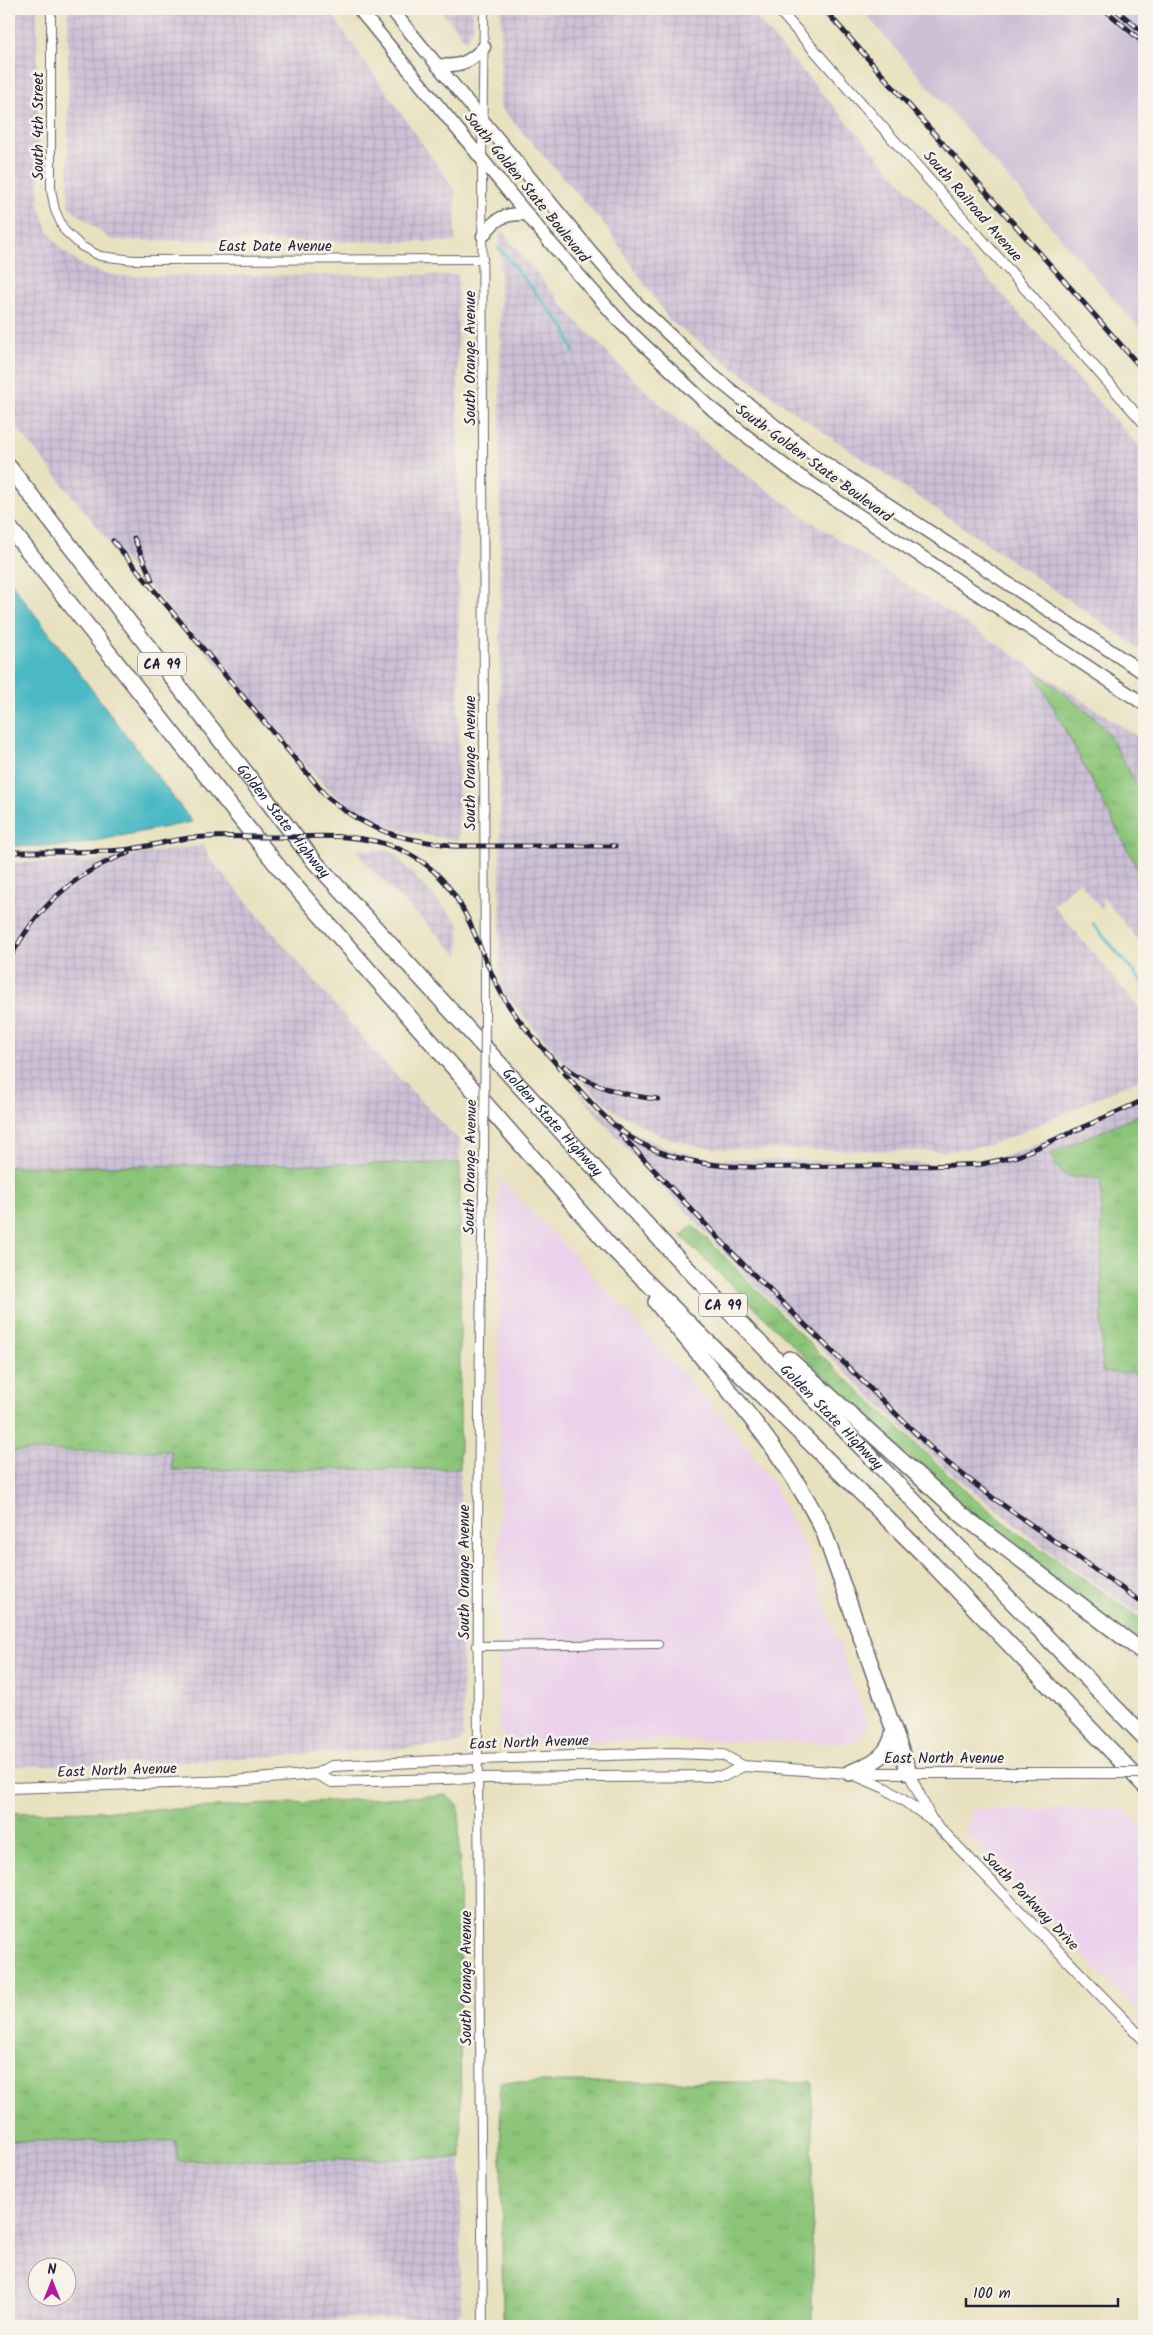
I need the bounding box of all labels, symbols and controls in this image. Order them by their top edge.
street label: South 4th Street [27,72,51,180]
street label: South Golden State Boulevard [457,107,595,269]
street label: South Railroad Avenue [917,145,1028,268]
street label: East Date Avenue [218,235,332,259]
street label: South Orange Avenue [459,290,483,426]
street label: South Golden State Boulevard [730,399,897,529]
road number: CA 99 [138,652,186,676]
street label: South Orange Avenue [459,695,483,831]
street label: Golden State Highway [230,759,336,885]
street label: Golden State Highway [496,1063,609,1183]
street label: South Orange Avenue [458,1099,484,1235]
road number: CA 99 [699,1294,747,1316]
street label: Golden State Highway [774,1359,889,1477]
street label: South Orange Avenue [453,1504,477,1640]
street label: East North Avenue [469,1729,590,1757]
street label: East North Avenue [884,1747,1004,1771]
street label: East North Avenue [57,1757,178,1785]
street label: South Parkway Drive [976,1846,1084,1957]
street label: South Orange Avenue [455,1910,479,2046]
north arrow [28,2258,78,2308]
text: N [48,2259,57,2281]
scale bar [966,2275,1118,2307]
text: 100 m [973,2282,1011,2306]

